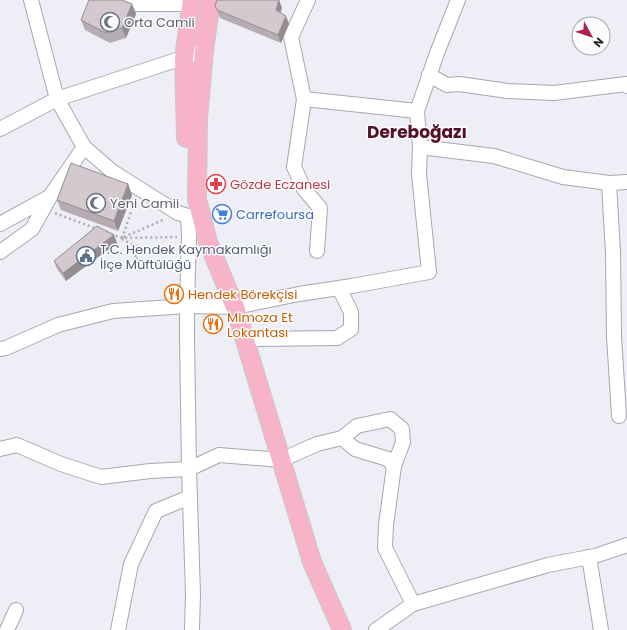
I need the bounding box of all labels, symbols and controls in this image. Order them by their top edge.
mosque icon: Orta Camii [99,11,121,33]
place label: Orta Camii [124,13,195,32]
north arrow [571,16,611,56]
text: N [590,34,607,51]
district label: Dereboğazı [367,120,467,144]
pharmacy icon: Gözde Eczanesi [205,173,227,195]
place label: Gözde Eczanesi [230,175,330,194]
mosque icon: Yeni Camii [85,192,107,214]
place label: Yeni Camii [110,194,179,213]
supermarket icon: Carrefoursa [211,203,233,225]
place label: Carrefoursa [236,205,314,224]
place label: T.C. Hendek Kaymakamlığı İlçe Müftülüğü [100,240,272,274]
public building icon: T.C. Hendek Kaymakamlığı İlçe Müftülüğü [75,245,97,267]
restaurant icon: Hendek Börekçisi [163,283,185,305]
place label: Hendek Börekçisi [188,285,297,304]
place label: Mimoza Et Lokantası [227,308,293,342]
restaurant icon: Mimoza Et Lokantası [202,313,224,335]

